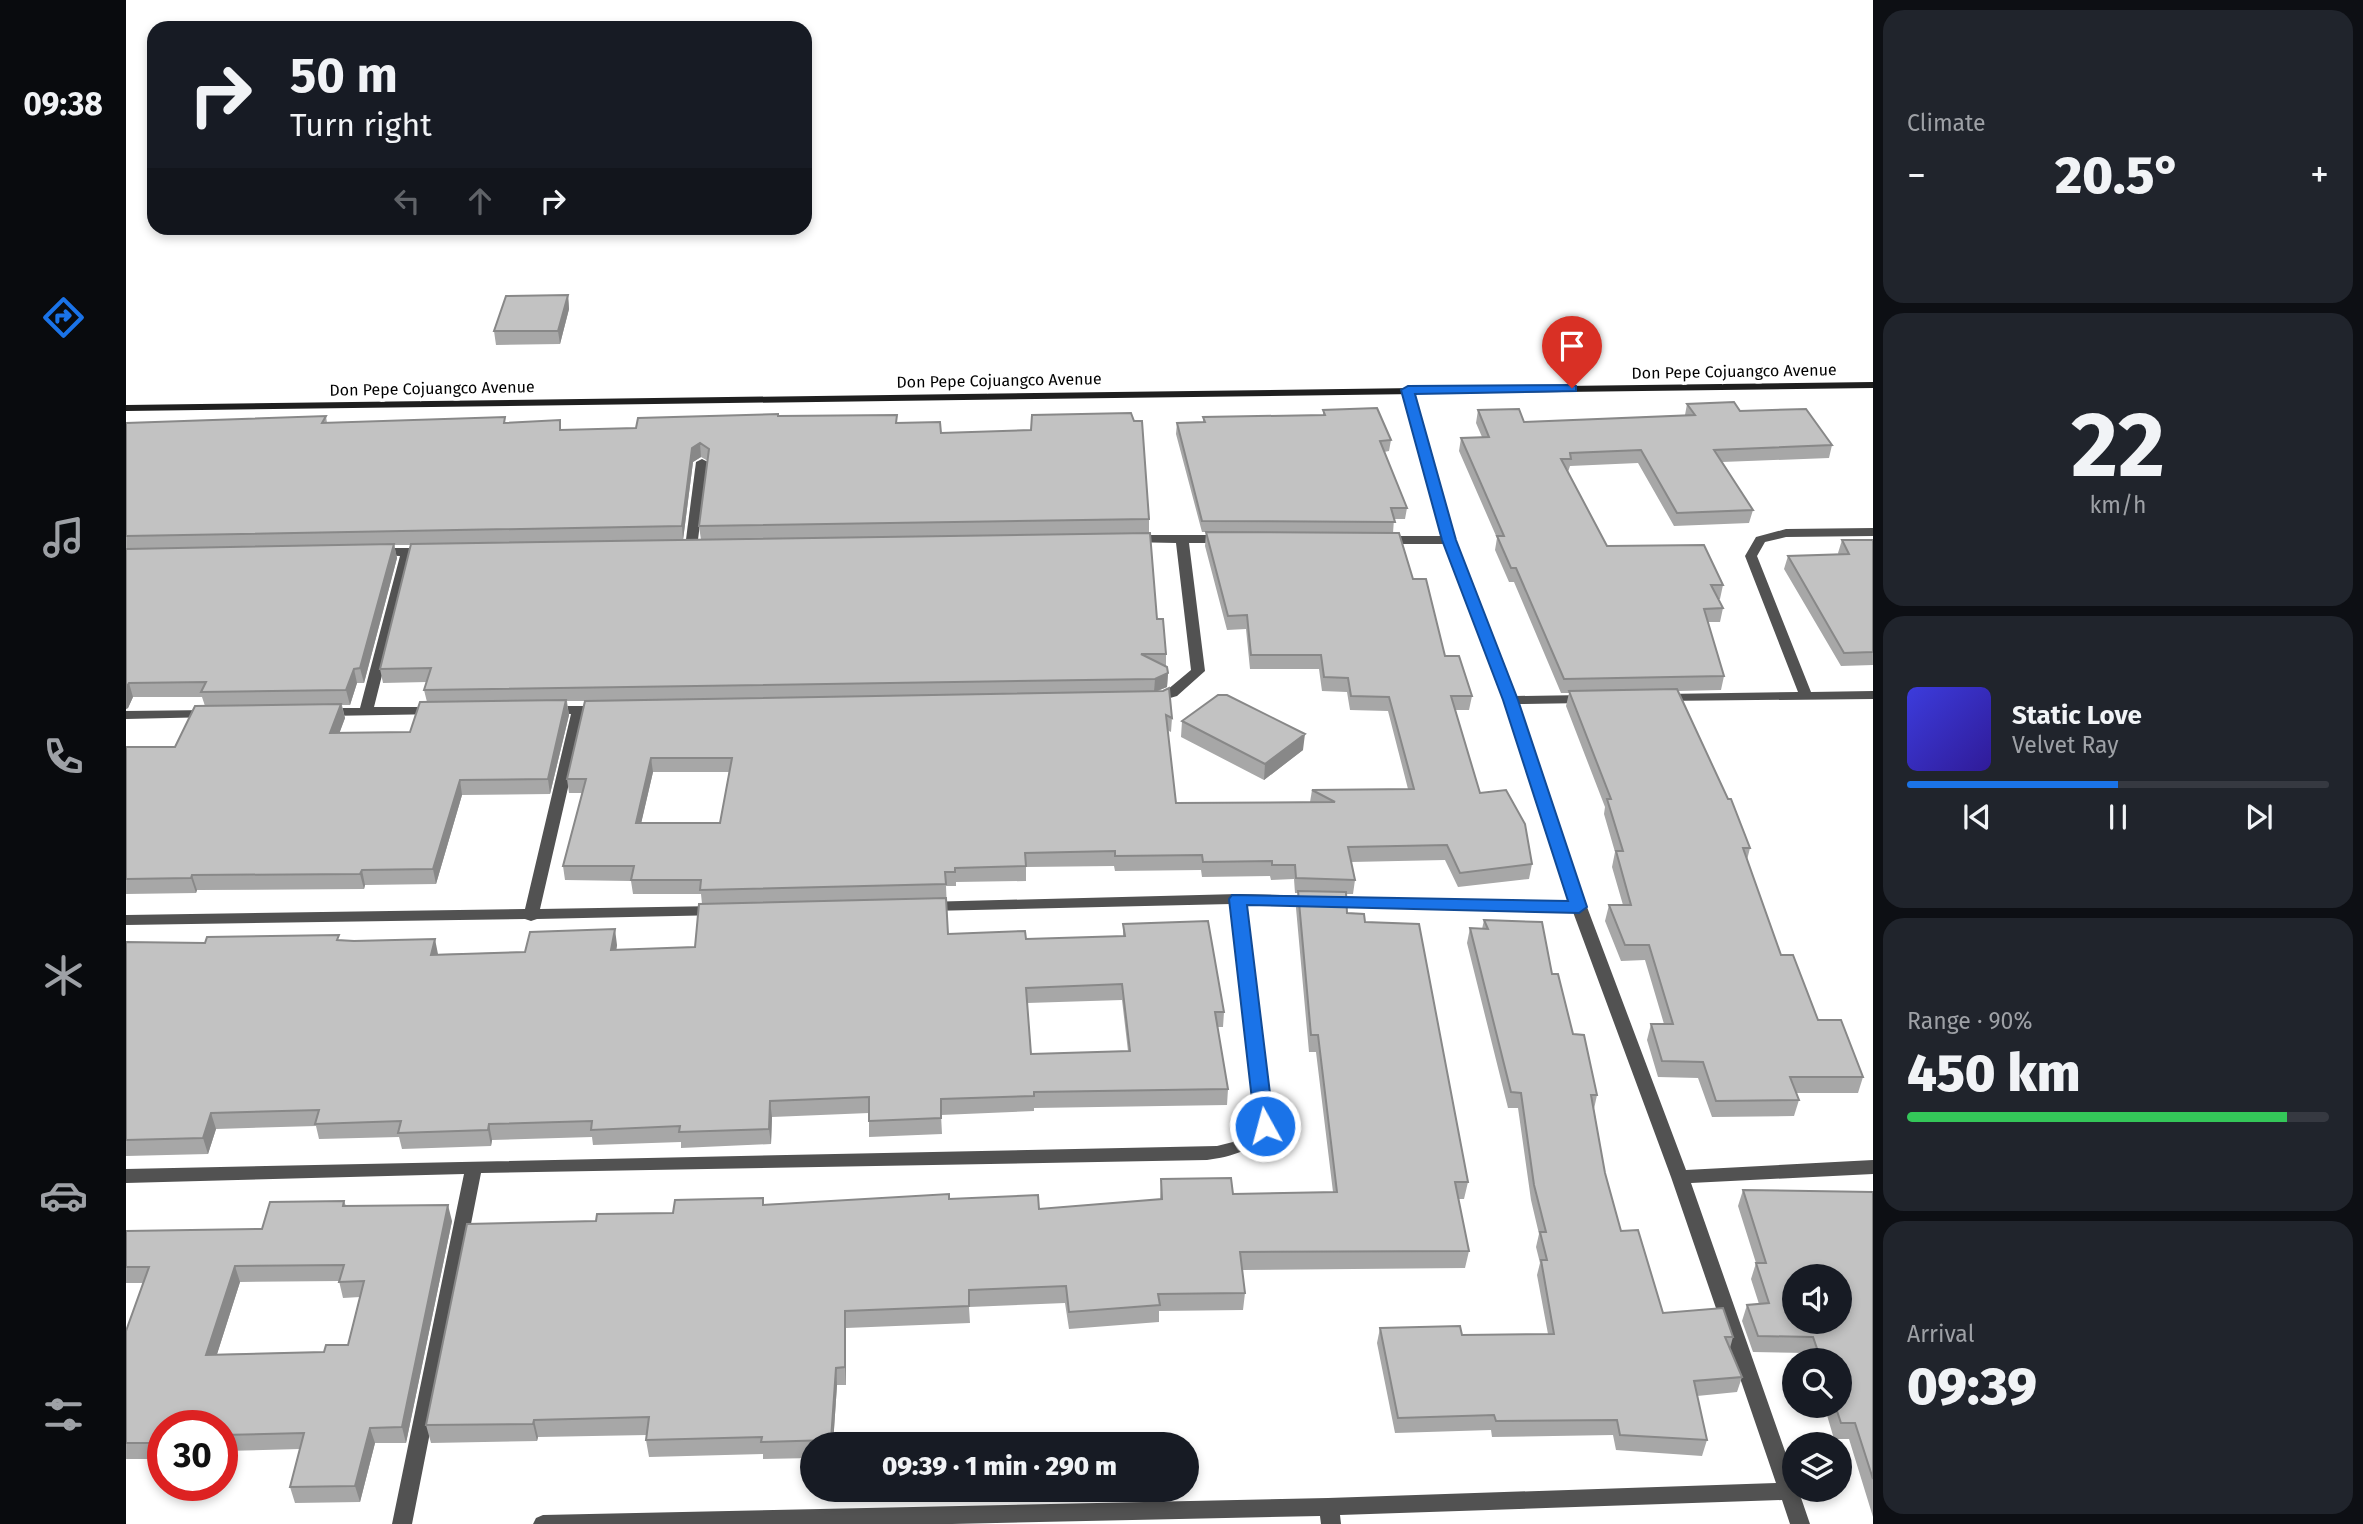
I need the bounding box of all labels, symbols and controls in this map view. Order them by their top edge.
text: 50 m [290,46,398,105]
icon: right [175,49,266,140]
text: 09:38 [23,85,103,123]
text: Turn right [290,106,432,144]
text: Climate [1907,109,1986,137]
text: 20.5° [2055,144,2181,207]
text: − [1907,152,1926,198]
text: + [2310,152,2329,198]
icon: left [388,182,426,220]
icon: ahead [461,182,499,220]
icon: right [534,182,572,220]
icon: directions [39,293,88,342]
pin [1542,316,1602,388]
icon: arrive [1553,327,1591,365]
street label: Don Pepe Cojuangco Avenue [1631,360,1837,383]
street label: Don Pepe Cojuangco Avenue [896,369,1102,392]
street label: Don Pepe Cojuangco Avenue [329,377,535,400]
text: 22 [2071,391,2165,500]
text: km/h [2090,491,2146,519]
icon: music [39,513,88,562]
text: Static Love [2012,700,2142,731]
text: Velvet Ray [2012,731,2119,759]
icon: phone [39,732,88,781]
icon: previous [1958,798,1996,836]
icon: pause [2099,798,2137,836]
icon: next [2240,798,2278,836]
icon: climate [39,951,88,1000]
text: Range · 90% [1907,1007,2032,1035]
text: 450 km [1907,1042,2081,1105]
position arrow [1228,1089,1302,1163]
icon: car [39,1171,88,1220]
map controls [1782,1264,1852,1502]
button: sound [1782,1264,1852,1334]
text: Arrival [1907,1320,1974,1348]
button: search [1782,1348,1852,1418]
text: 09:39 [1907,1355,2037,1418]
icon: filters [39,1390,88,1439]
speed limit sign: 30 [147,1410,238,1501]
button: layers [1782,1432,1852,1502]
text: 09:39 · 1 min · 290 m [882,1451,1117,1482]

